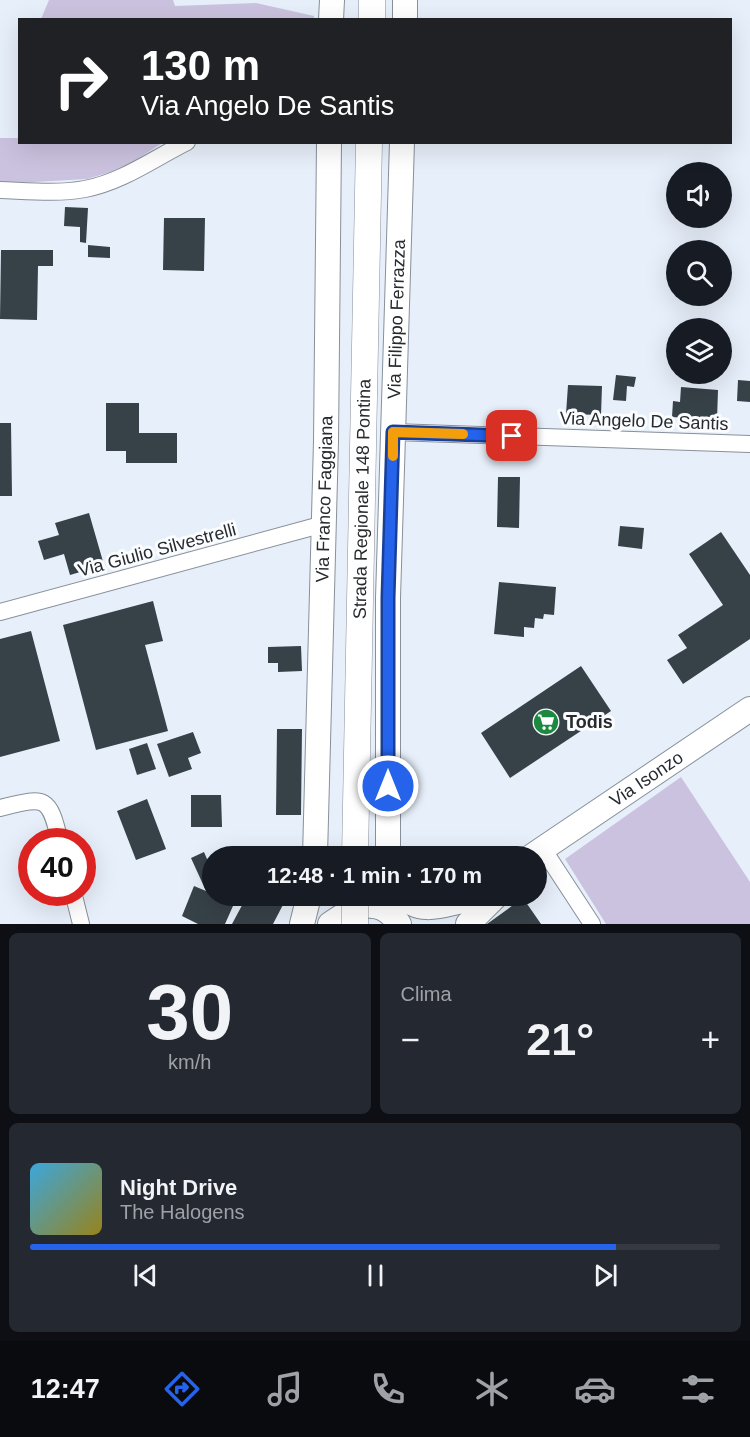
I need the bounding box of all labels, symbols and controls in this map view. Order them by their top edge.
icon: right [42,42,120,120]
text: 130 m [141,42,260,89]
text: Via Angelo De Santis [141,91,394,121]
map controls [666,162,732,384]
button: sound [666,162,732,228]
street label: Via Filippo Ferrazza [384,238,409,399]
button: search [666,240,732,306]
button: layers [666,318,732,384]
street label: Strada Regionale 148 Pontina [350,378,374,619]
street label: Via Angelo De Santis [559,408,729,434]
pin [486,410,537,461]
street label: Via Franco Faggiana [312,415,336,583]
icon: arrive [495,419,528,452]
street label: Via Giulio Silvestrelli [76,519,238,581]
supermarket icon: Todis [531,707,561,737]
place label: Todis [566,712,613,732]
street label: Via Isonzo [606,747,687,811]
position arrow [356,754,420,818]
speed limit sign: 40 [18,828,96,906]
text: 12:48 · 1 min · 170 m [267,863,482,888]
text: 30 [146,968,233,1056]
text: Clima [401,983,452,1005]
text: 21° [526,1014,594,1065]
text: − [401,1021,420,1058]
text: + [701,1021,720,1058]
text: km/h [168,1051,211,1073]
text: Night Drive [120,1175,237,1200]
text: The Halogens [120,1201,245,1223]
icon: previous [129,1259,162,1292]
icon: pause [359,1259,392,1292]
icon: next [589,1259,622,1292]
icon: directions [161,1368,203,1410]
icon: music [264,1368,306,1410]
icon: phone [367,1368,409,1410]
icon: climate [471,1368,513,1410]
icon: car [574,1368,616,1410]
icon: filters [677,1368,719,1410]
text: 12:47 [31,1374,100,1404]

